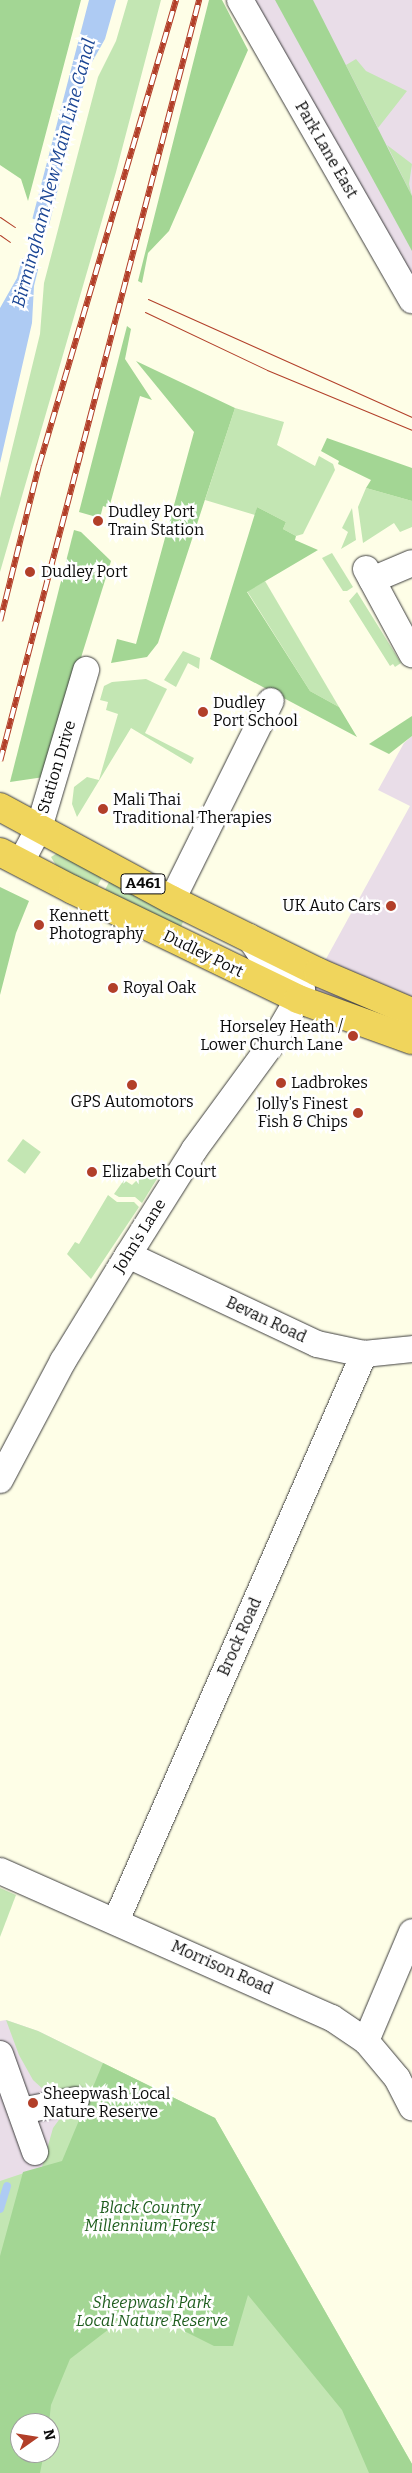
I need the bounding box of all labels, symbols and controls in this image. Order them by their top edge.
water label: Birmingham New Main Line Canal [8,36,100,310]
street label: Park Lane East [291,98,361,202]
place label: Dudley Port Train Station [108,502,204,540]
marker: Dudley Port Train Station [92,515,104,527]
place label: Dudley Port [41,562,128,582]
marker: Dudley Port [23,565,37,579]
place label: Dudley Port School [213,693,298,731]
marker: Dudley Port School [197,706,209,718]
street label: Station Drive [34,718,80,816]
place label: Mali Thai Traditional Therapies [113,790,272,828]
marker: Mali Thai Traditional Therapies [97,803,109,815]
road number: A461 [120,872,166,896]
place label: UK Auto Cars [283,896,381,916]
marker: UK Auto Cars [385,900,397,912]
place label: Kennett Photography [49,906,144,944]
marker: Kennett Photography [33,919,45,931]
street label: Dudley Port [160,926,246,982]
place label: Royal Oak [123,978,196,998]
marker: Royal Oak [107,982,119,994]
place label: Horseley Heath / Lower Church Lane [200,1017,343,1055]
marker: Horseley Heath / Lower Church Lane [347,1030,359,1042]
place label: Ladbrokes [291,1073,368,1093]
marker: Ladbrokes [275,1077,287,1089]
marker: GPS Automotors [126,1079,138,1091]
place label: GPS Automotors [70,1092,194,1112]
place label: Jolly's Finest Fish & Chips [257,1094,348,1132]
marker: Jolly's Finest Fish & Chips [352,1107,364,1119]
place label: Elizabeth Court [102,1162,216,1182]
marker: Elizabeth Court [86,1166,98,1178]
street label: John's Lane [110,1195,170,1277]
street label: Bevan Road [223,1293,309,1347]
street label: Brock Road [214,1595,266,1679]
street label: Morrison Road [168,1937,276,1999]
place label: Sheepwash Local Nature Reserve [43,2084,170,2122]
marker: Sheepwash Local Nature Reserve [27,2097,39,2109]
park label: Black Country Millennium Forest [85,2198,215,2236]
park label: Sheepwash Park Local Nature Reserve [76,2293,228,2331]
north arrow [10,2413,60,2463]
text: N [40,2428,59,2442]

